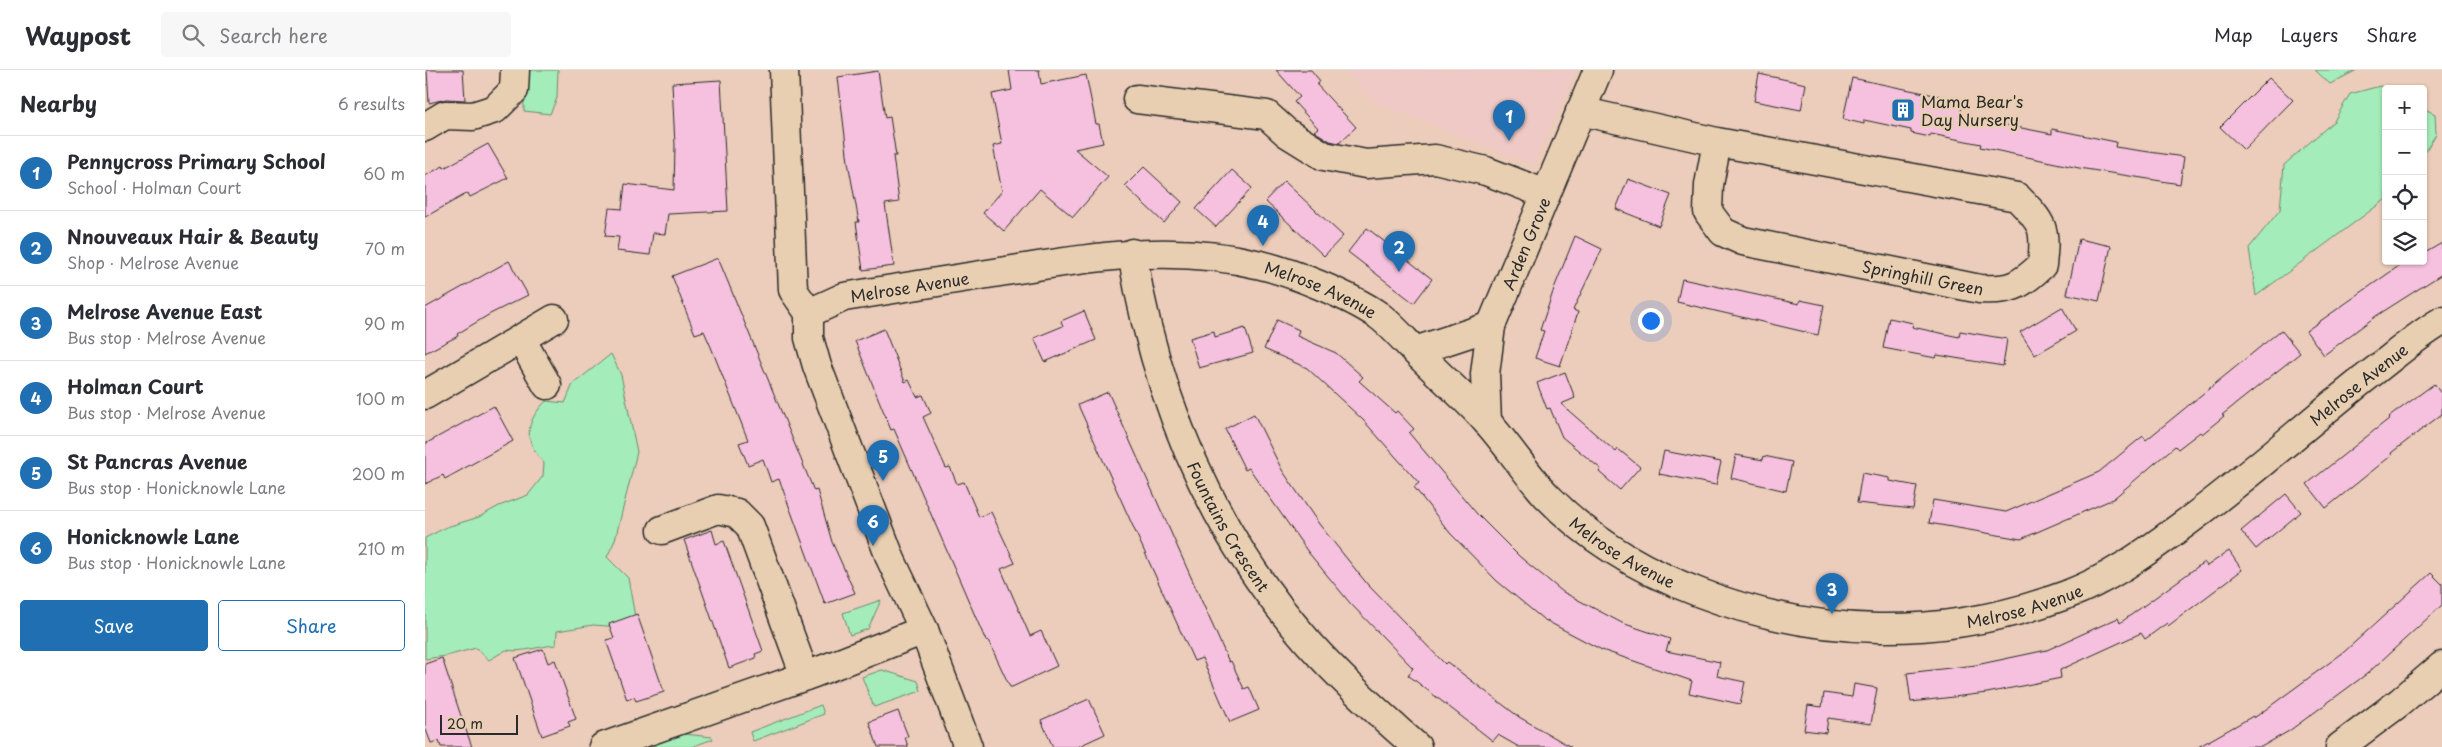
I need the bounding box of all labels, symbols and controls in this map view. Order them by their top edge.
search box [161,12,511,57]
text: Waypost [25,17,131,53]
icon: search [179,21,207,49]
text: Search here [219,21,328,49]
text: Map [2214,21,2253,48]
text: Layers [2281,21,2338,48]
text: Share [2366,21,2417,48]
map controls [2382,85,2427,265]
button: + [2382,85,2427,130]
text: Nearby [20,87,97,119]
place label: Mama Bear's Day Nursery [1921,89,2023,131]
text: 6 results [338,91,405,115]
building icon: Mama Bear's Day Nursery [1890,97,1916,123]
pin: 1 [1493,100,1525,141]
button: − [2382,130,2427,175]
text: Pennycross Primary School [67,147,326,175]
text: 1 [32,161,40,185]
text: 60 m [363,161,405,185]
text: School · Holman Court [67,175,241,199]
button: locate [2382,175,2427,220]
street label: Arden Grove [1496,193,1556,293]
pin: 4 [1247,205,1279,246]
button: layers [2382,220,2427,265]
text: Nnouveaux Hair & Beauty [67,222,319,250]
pin: 2 [1383,231,1415,272]
text: 2 [30,236,42,260]
text: 70 m [365,236,405,260]
text: Shop · Melrose Avenue [67,250,239,274]
street label: Springhill Green [1860,253,1986,301]
street label: Melrose Avenue [1262,254,1382,324]
street label: Melrose Avenue [849,265,971,308]
text: Melrose Avenue East [67,297,262,325]
your location [1638,308,1664,334]
text: 3 [31,311,41,335]
text: 90 m [364,311,405,335]
text: Bus stop · Melrose Avenue [67,325,266,349]
street label: Melrose Avenue [2304,337,2413,431]
text: Holman Court [67,372,204,400]
text: 4 [31,386,41,410]
text: 100 m [356,386,405,410]
text: Bus stop · Melrose Avenue [67,400,266,424]
pin: 5 [867,440,899,481]
text: St Pancras Avenue [67,447,248,475]
street label: Fountains Crescent [1182,457,1276,597]
text: 5 [31,461,41,485]
text: 200 m [352,461,405,485]
text: Bus stop · Honicknowle Lane [67,475,286,499]
pin: 6 [857,505,889,546]
street label: Melrose Avenue [1565,510,1679,593]
text: Honicknowle Lane [67,522,239,550]
text: 6 [30,536,42,560]
text: 210 m [357,536,405,560]
text: Bus stop · Honicknowle Lane [67,550,286,574]
pin: 3 [1816,573,1848,614]
street label: Melrose Avenue [1964,578,2086,633]
button: Save [20,600,208,651]
button: Share [218,600,405,651]
scale bar [440,712,517,735]
text: 20 m [447,713,483,734]

